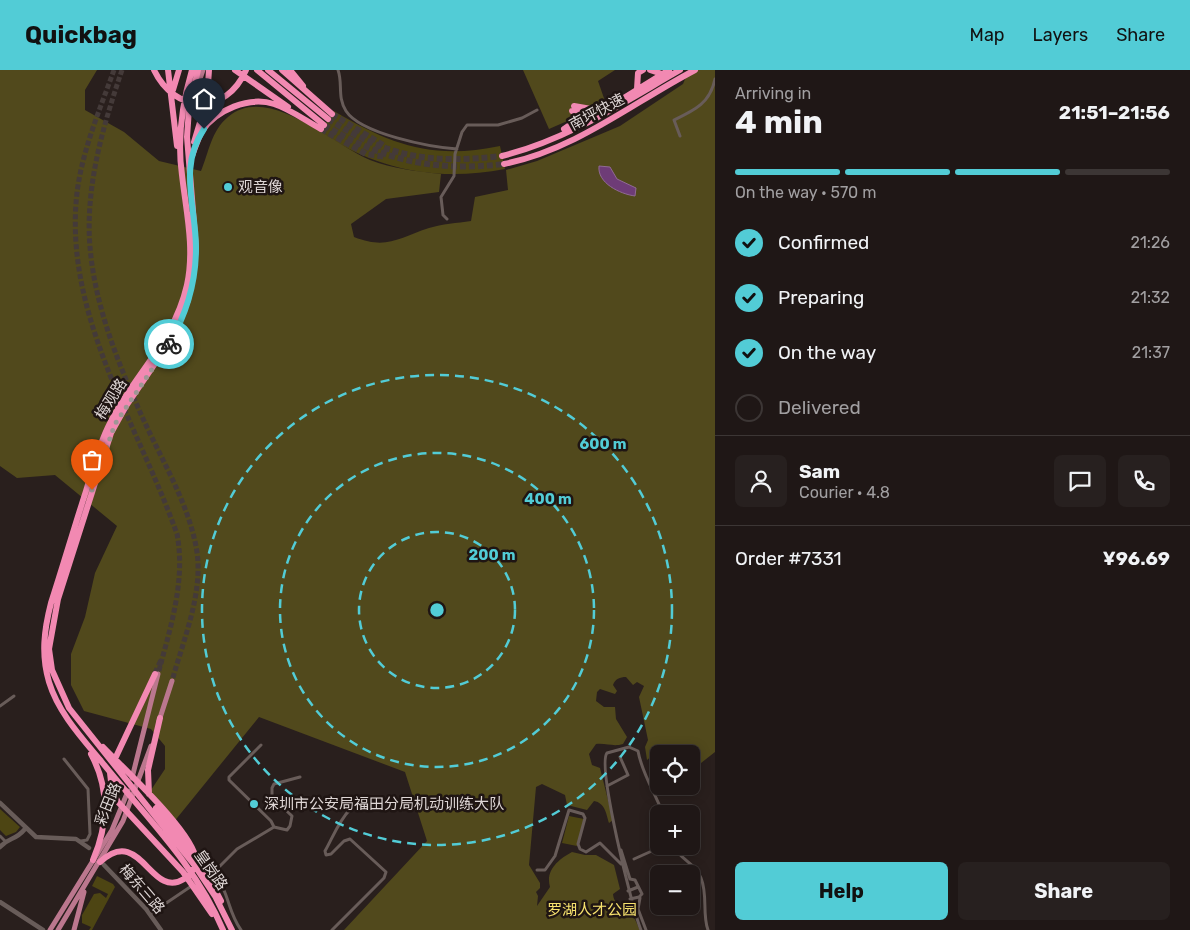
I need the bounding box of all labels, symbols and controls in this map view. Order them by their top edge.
text: Quickbag [25,21,137,49]
text: Map [970,24,1005,46]
text: Layers [1033,24,1088,46]
text: Share [1116,24,1165,46]
pin [183,78,225,129]
text: Arriving in [735,84,811,103]
icon: home [190,85,218,113]
street label: 南坪快速 [566,90,628,134]
text: 21:51–21:56 [1059,101,1170,124]
text: 4 min [735,103,823,141]
place label: 观音像 [238,178,283,196]
marker: 观音像 [222,181,234,193]
text: On the way · 570 m [735,183,876,202]
icon: check [735,229,763,257]
text: Confirmed [778,231,869,254]
text: 21:26 [1131,233,1170,252]
icon: check [735,284,763,312]
text: Preparing [778,286,864,309]
text: 21:32 [1131,288,1170,307]
courier [144,319,194,369]
icon: bike [155,330,183,358]
icon: check [735,339,763,367]
text: On the way [778,341,876,364]
text: 21:37 [1132,343,1170,362]
street label: 梅观路 [91,375,131,423]
text: Delivered [778,396,861,419]
text: 600 m [579,435,627,453]
pin [71,439,113,490]
icon: bag [78,446,106,474]
button: person [735,455,787,507]
button: chat [1054,455,1106,507]
button: phone [1118,455,1170,507]
text: Sam [799,460,840,483]
text: Courier · 4.8 [799,483,890,502]
text: 400 m [524,490,572,508]
text: 200 m [468,546,516,564]
text: Order #7331 [735,547,842,570]
text: ¥96.69 [1103,547,1170,570]
centre of rings [428,601,446,619]
map controls [650,745,700,915]
button: locate [650,745,700,795]
street label: 彩田路 [91,780,125,828]
place label: 深圳市公安局福田分局机动训练大队 [264,795,504,813]
marker: 深圳市公安局福田分局机动训练大队 [248,798,260,810]
button: + [650,805,700,855]
street label: 皇岗路 [191,846,231,894]
street label: 梅东三路 [116,860,168,918]
button: Help [735,862,948,920]
button: Share [958,862,1170,920]
button: − [650,865,700,915]
park label: 罗湖人才公园 [547,901,637,919]

